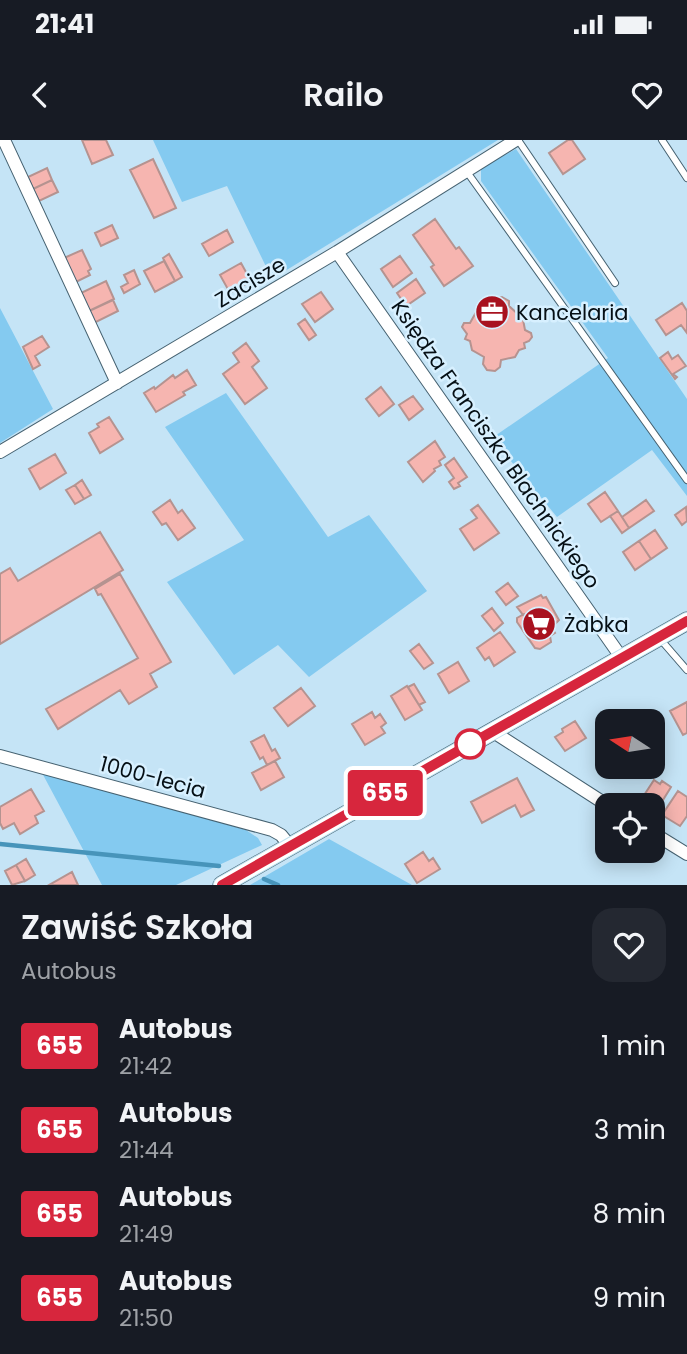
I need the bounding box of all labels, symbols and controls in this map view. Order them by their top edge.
text: 21:41 [35,6,94,42]
text: Railo [303,72,384,117]
icon: back [21,76,59,114]
icon: heart [628,76,666,114]
street label: Zacisze [210,250,290,314]
office icon: Kancelaria [473,293,511,331]
street label: Księdza Franciszka Blachnickiego [385,294,607,594]
place label: Kancelaria [516,298,629,327]
supermarket icon: Żabka [520,605,558,643]
place label: Żabka [564,610,629,639]
north arrow [595,709,665,779]
map controls [595,709,665,863]
unlabelled marker [455,729,485,759]
street label: 1000-lecia [97,749,209,805]
line badge: 655 [345,770,425,816]
text: 655 [362,776,408,809]
button: locate [595,793,665,863]
text: Zawiść Szkoła [21,904,253,951]
button: heart [592,908,666,982]
text: Autobus [21,955,117,987]
text: Autobus [119,1011,233,1047]
text: 1 min [601,1028,666,1064]
text: 655 [36,1029,83,1062]
text: 21:42 [119,1050,172,1082]
text: Autobus [119,1095,233,1131]
text: 3 min [594,1112,666,1148]
text: 655 [36,1113,83,1146]
text: 21:44 [119,1134,173,1166]
text: Autobus [119,1179,233,1215]
text: 8 min [593,1196,666,1232]
text: 655 [36,1197,83,1230]
text: 21:49 [119,1218,173,1250]
text: Autobus [119,1263,233,1299]
text: 9 min [593,1280,666,1316]
text: 655 [36,1281,83,1314]
text: 21:50 [119,1302,173,1334]

